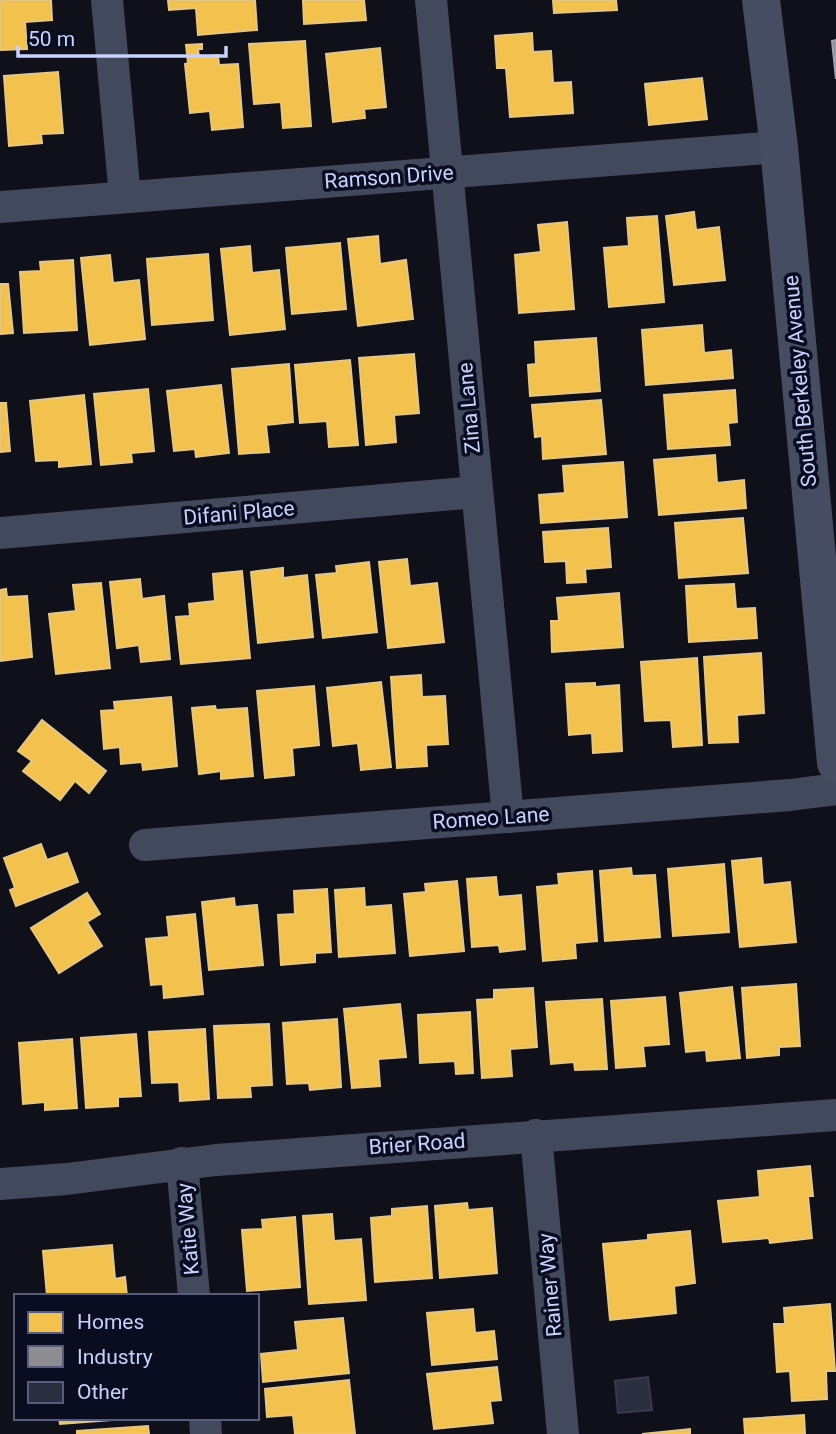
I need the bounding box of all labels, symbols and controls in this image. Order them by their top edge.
scale bar [18,14,226,58]
text: 50 m [28,27,75,51]
street label: Ramson Drive [324,161,454,193]
street label: South Berkeley Avenue [779,274,821,488]
street label: Zina Lane [453,361,485,455]
street label: Difani Place [182,496,296,530]
street label: Romeo Lane [432,802,550,834]
street label: Brier Road [368,1129,466,1159]
street label: Katie Way [172,1182,204,1276]
street label: Rainer Way [534,1232,566,1338]
legend [14,1294,259,1420]
text: Homes [77,1310,144,1334]
text: Industry [77,1345,153,1369]
text: Other [77,1380,128,1404]

